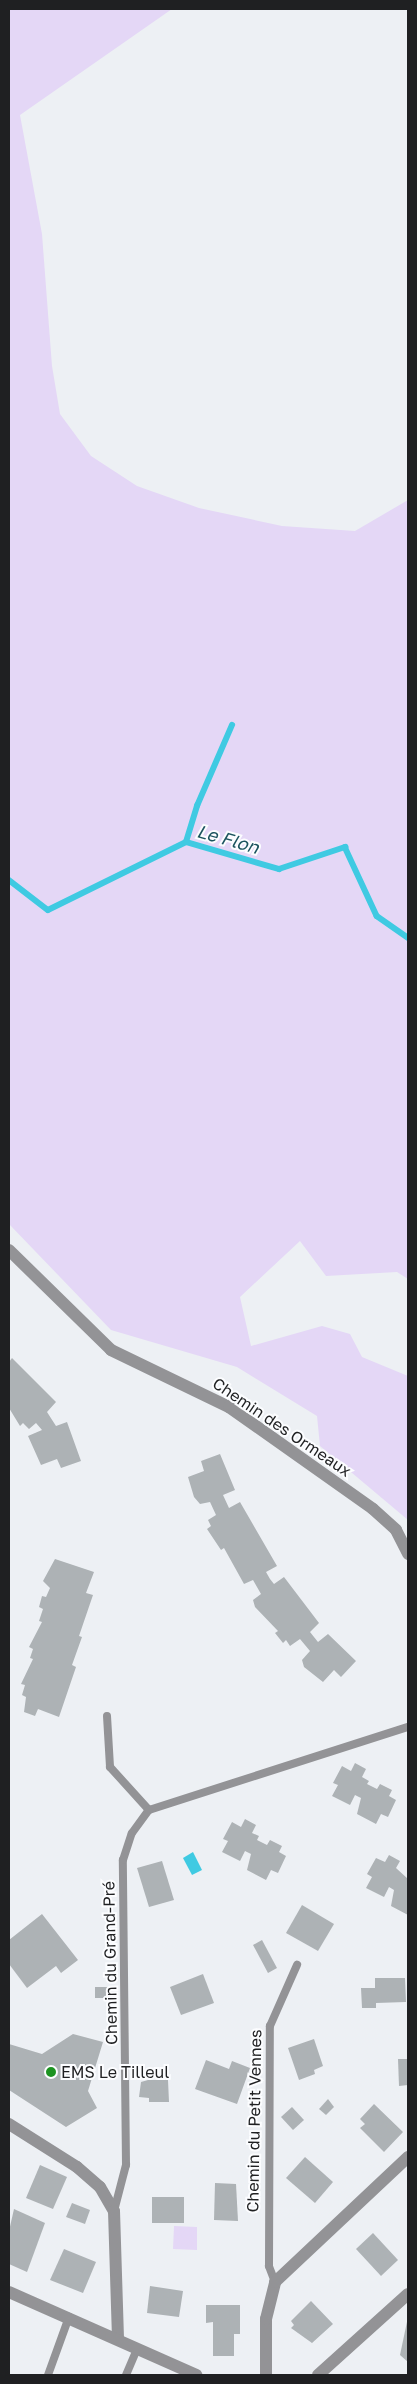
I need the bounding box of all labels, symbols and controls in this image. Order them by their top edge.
water label: Le Flon [195,820,261,858]
street label: Chemin des Ormeaux [209,1373,355,1481]
street label: Chemin du Grand-Pré [99,1881,121,2045]
street label: Chemin du Petit Vennes [243,2029,265,2213]
place label: EMS Le Tilleul [61,2062,169,2082]
marker: EMS Le Tilleul [45,2066,57,2078]

